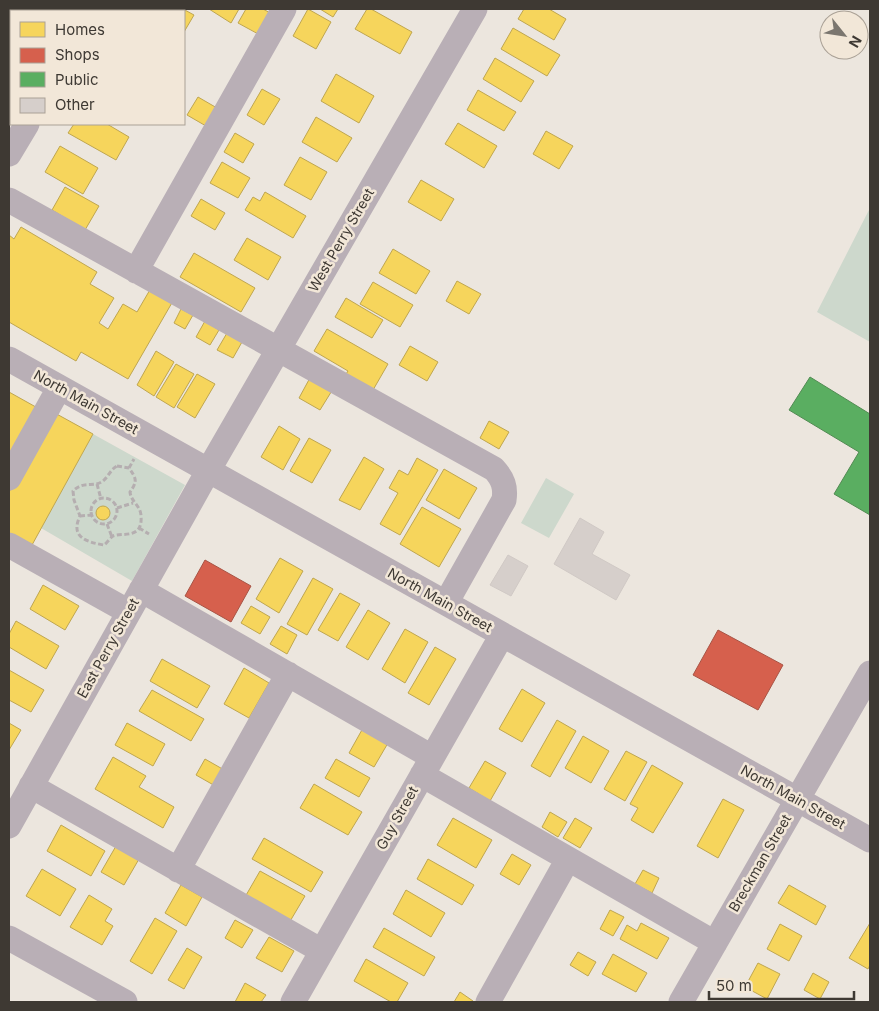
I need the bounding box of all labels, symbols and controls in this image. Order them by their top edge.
legend [10,10,185,125]
north arrow [819,10,869,60]
text: Homes [55,20,105,39]
text: N [846,33,866,51]
text: Shops [55,45,100,64]
text: Public [55,70,98,89]
text: Other [55,95,95,114]
street label: West Perry Street [304,185,377,294]
street label: North Main Street [31,366,142,438]
street label: North Main Street [385,564,496,636]
street label: East Perry Street [73,595,142,701]
street label: North Main Street [738,761,849,833]
street label: Guy Street [372,783,421,853]
street label: Breckman Street [725,811,795,915]
scale bar [709,968,854,1000]
text: 50 m [716,976,752,995]

